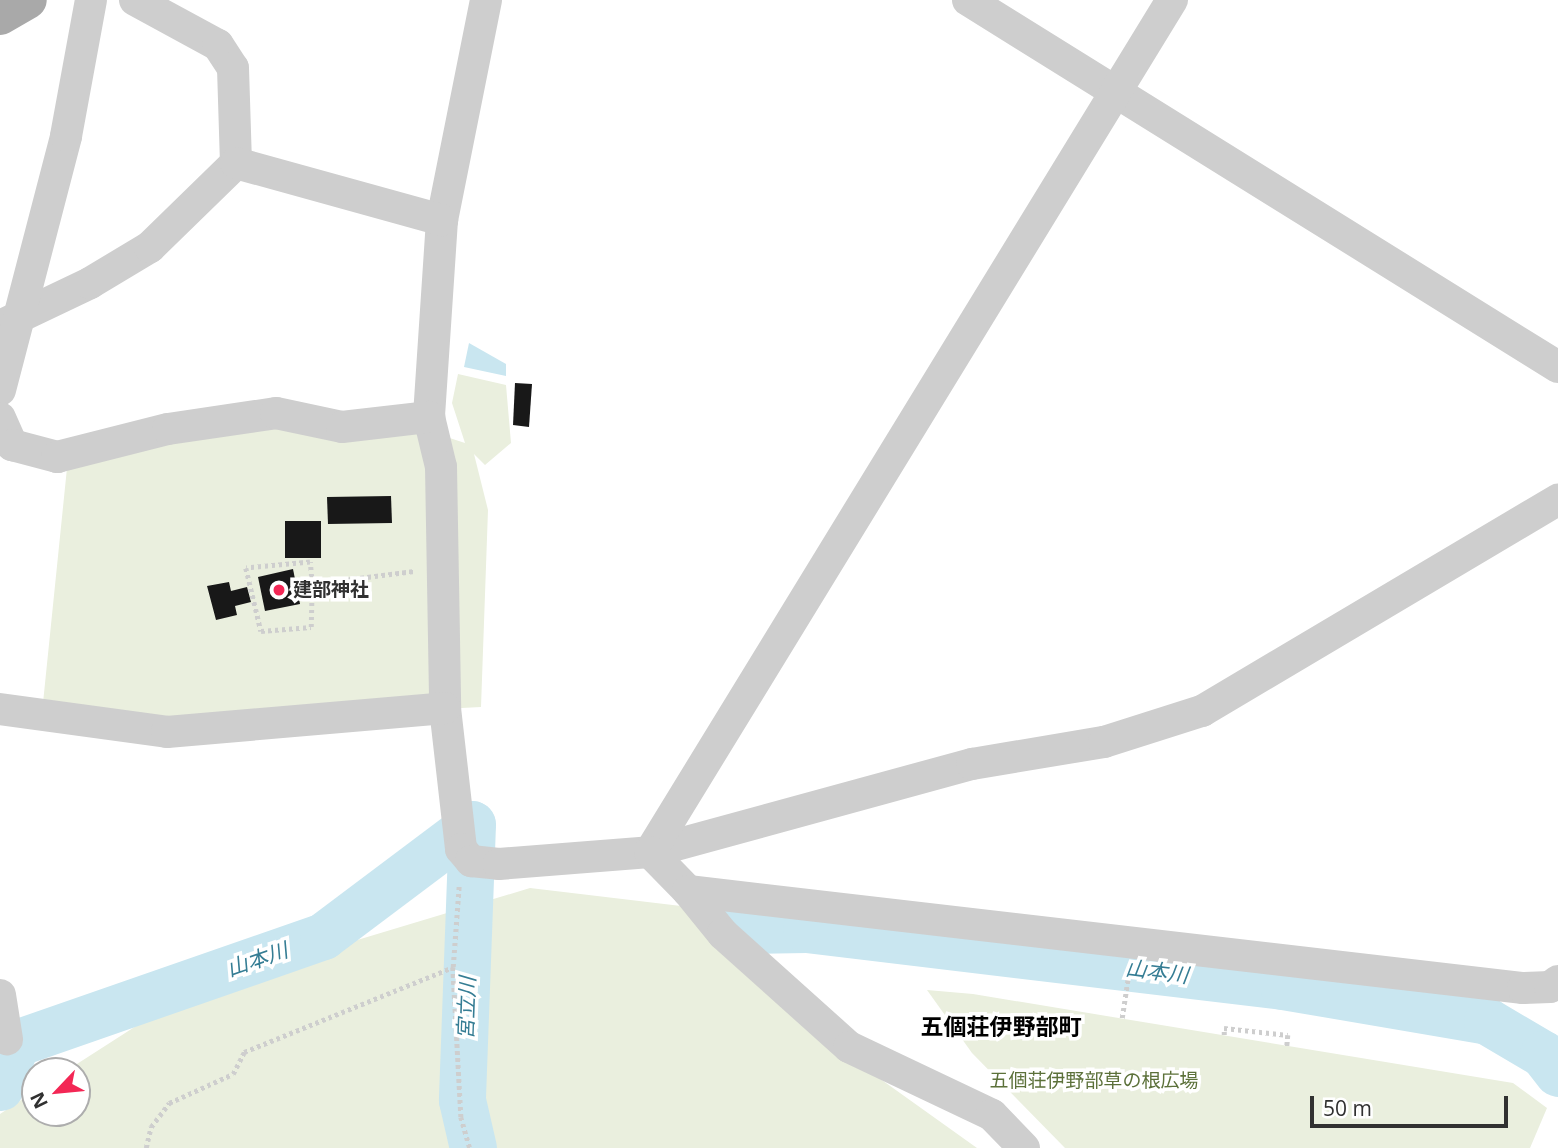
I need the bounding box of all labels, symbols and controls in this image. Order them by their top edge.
place label: 建部神社 [293,579,369,601]
marker: 建部神社 [271,582,287,598]
water label: 山本川 [223,937,291,981]
water label: 山本川 [1124,955,1190,987]
water label: 宮立川 [452,976,480,1040]
district label: 五個荘伊野部町 [921,1012,1081,1040]
north arrow [21,1057,91,1127]
park label: 五個荘伊野部草の根広場 [990,1070,1198,1092]
scale bar [1313,1082,1511,1126]
text: N [24,1088,54,1113]
text: 50 m [1323,1094,1372,1122]

